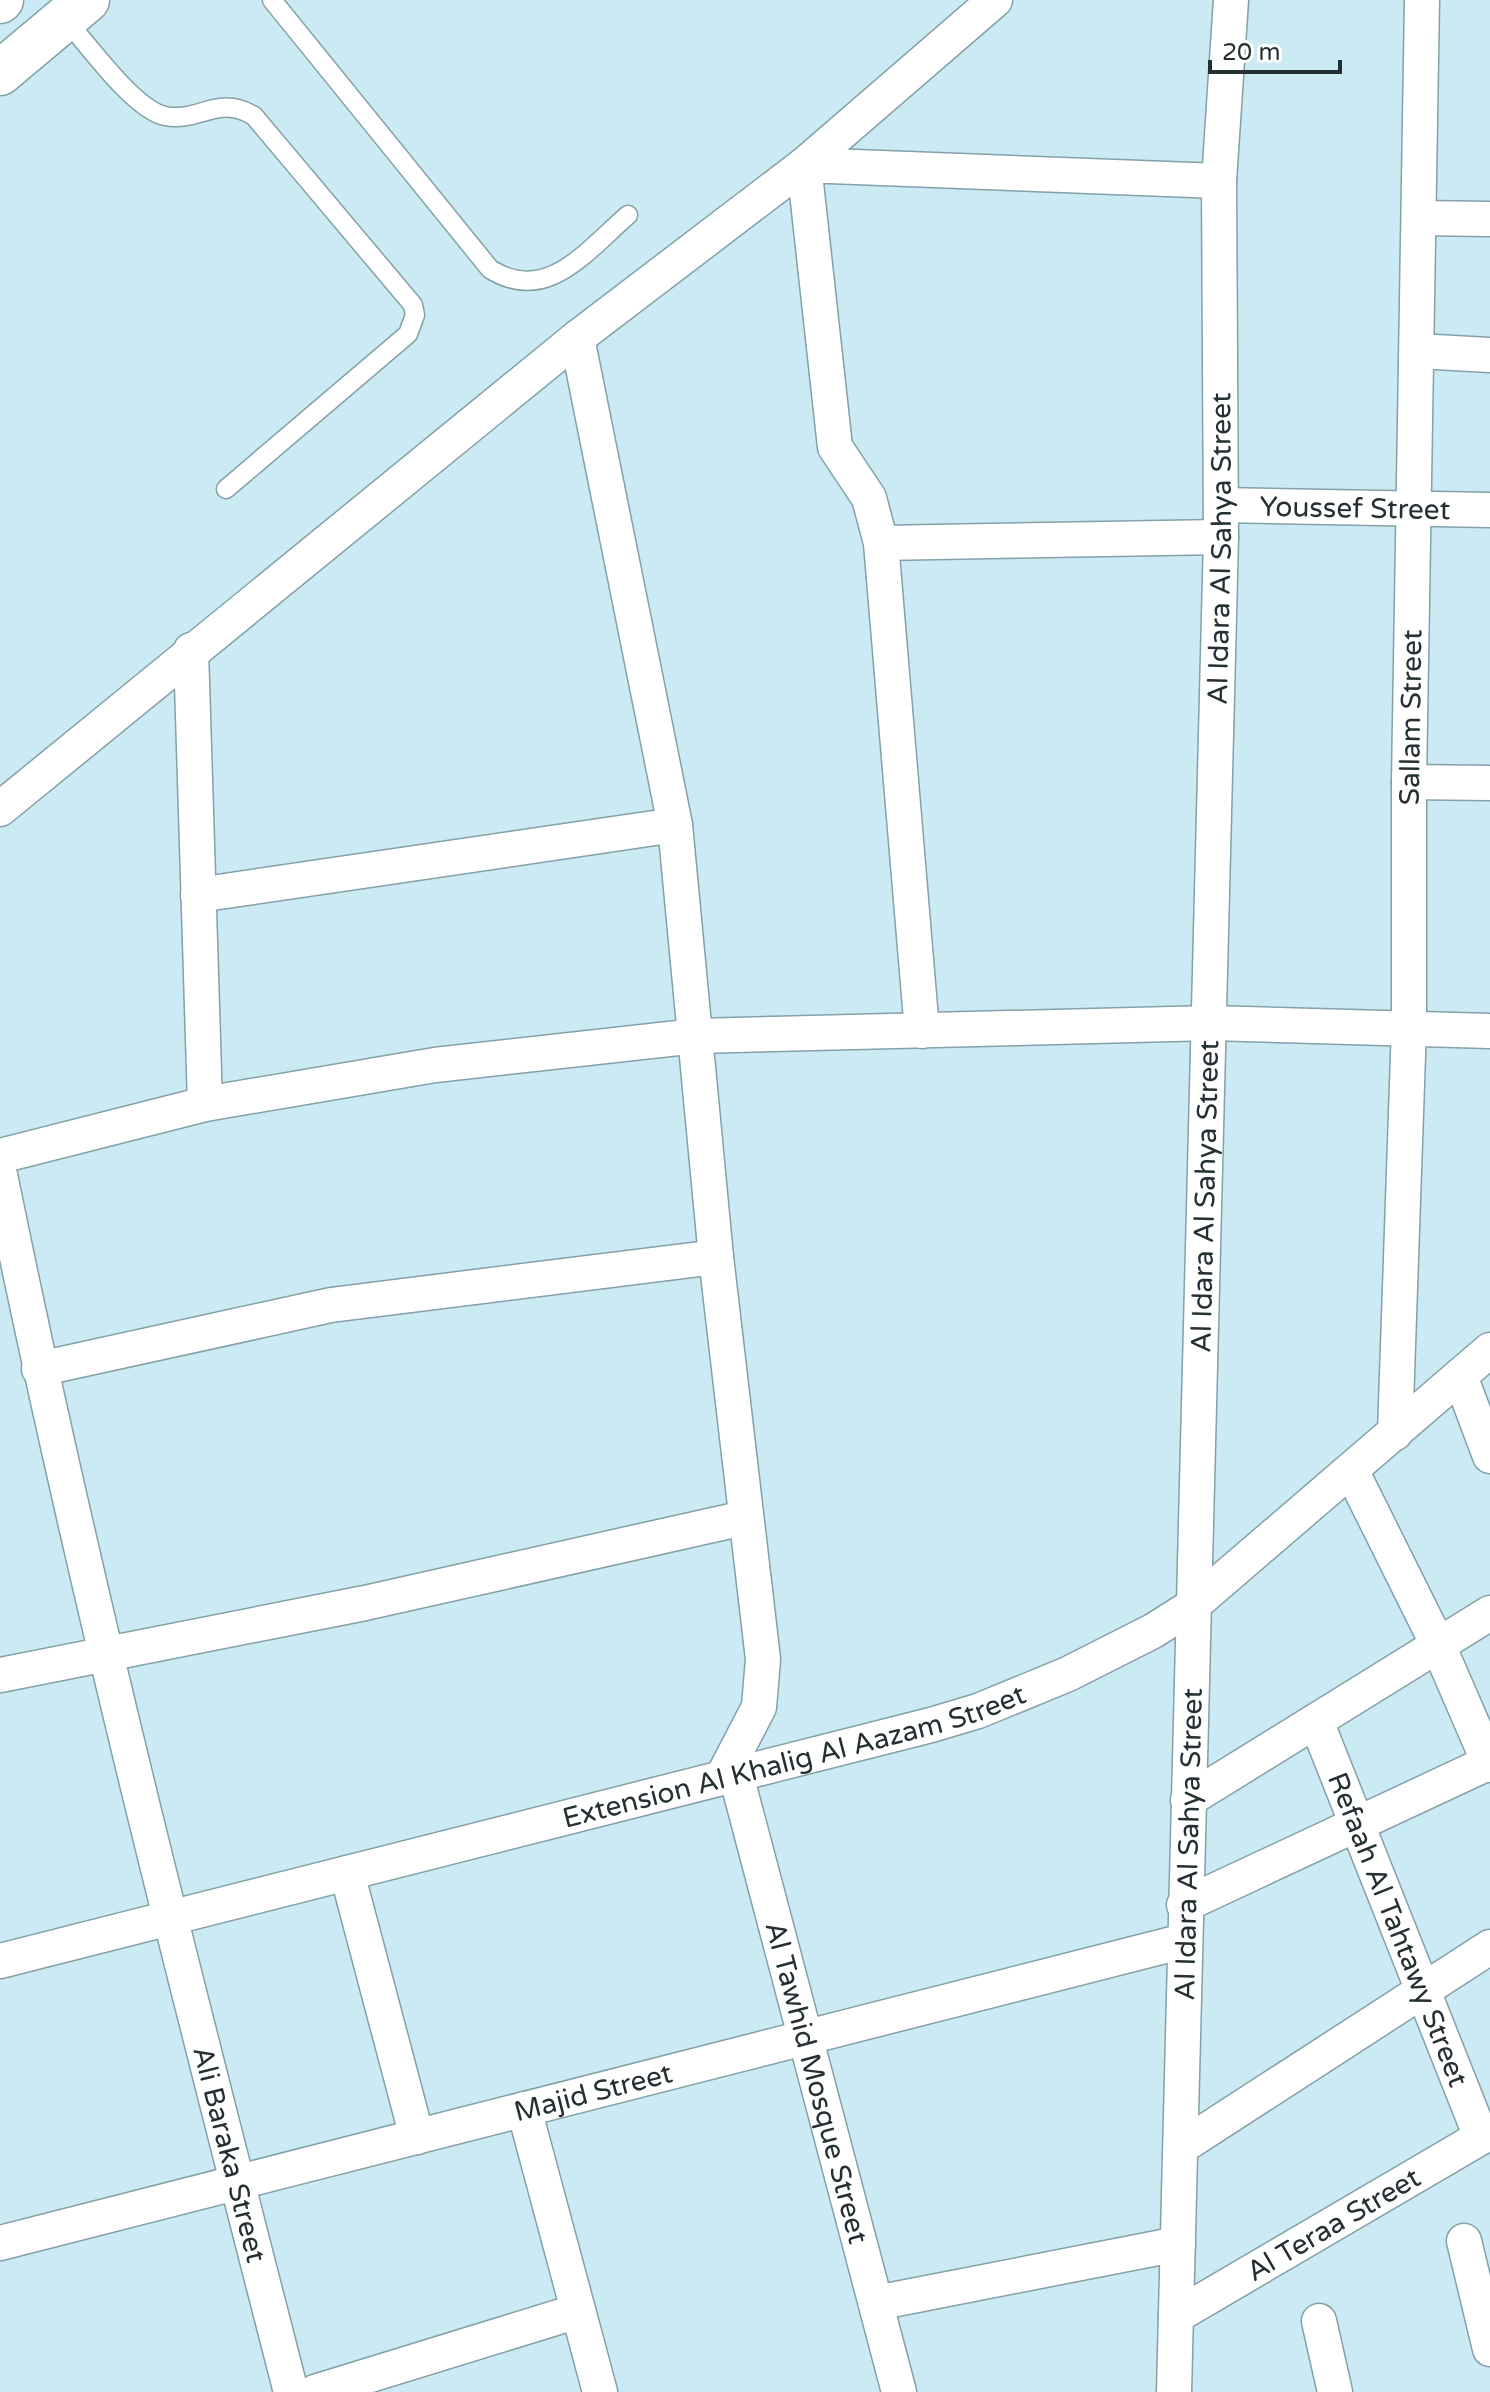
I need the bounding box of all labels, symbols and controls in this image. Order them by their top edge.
scale bar [1210,24,1340,74]
text: 20 m [1222,38,1280,67]
street label: Al Idara Al Sahya Street [1201,392,1239,705]
street label: Youssef Street [1259,490,1451,527]
street label: Sallam Street [1393,629,1430,805]
street label: Al Idara Al Sahya Street [1184,1039,1226,1353]
street label: Extension Al Khalig Al Aazam Street [559,1677,1031,1836]
street label: Al Idara Al Sahya Street [1168,1687,1210,2001]
street label: Refaah Al Tahtawy Street [1320,1768,1475,2092]
street label: Al Tawhid Mosque Street [757,1918,875,2248]
street label: Ali Baraka Street [185,2043,273,2266]
street label: Majid Street [511,2056,676,2129]
street label: Al Teraa Street [1241,2161,1427,2289]

